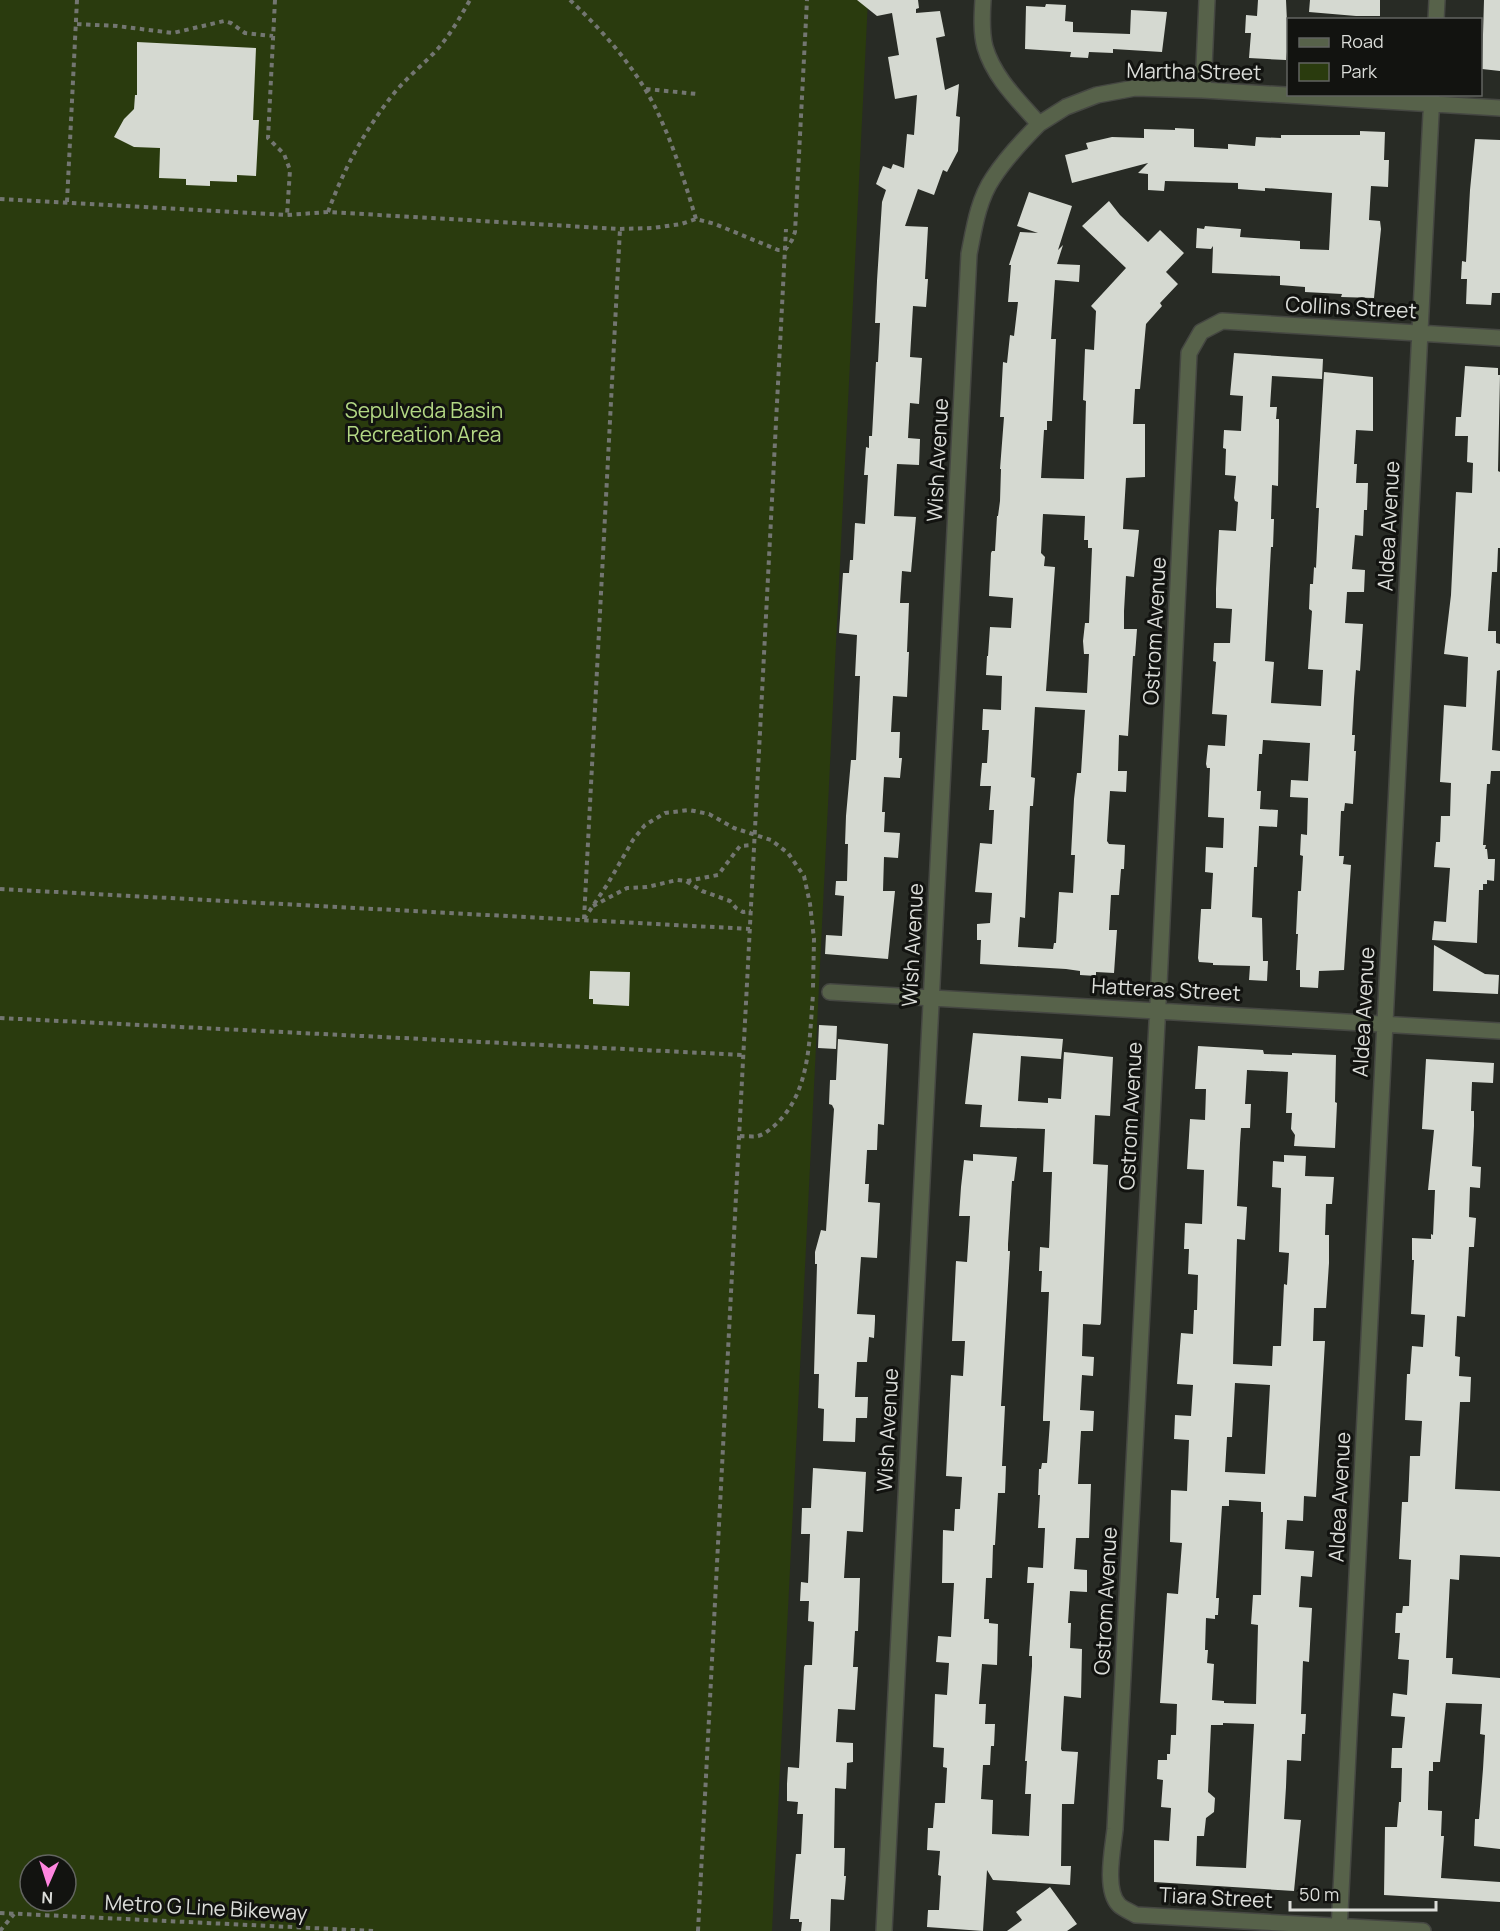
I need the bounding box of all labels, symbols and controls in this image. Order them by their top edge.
legend [1287,18,1482,96]
text: Road [1341,29,1384,53]
street label: Martha Street [1126,56,1262,86]
text: Park [1341,59,1378,83]
street label: Collins Street [1285,290,1417,324]
park label: Sepulveda Basin Recreation Area [345,396,503,448]
street label: Wish Avenue [920,397,954,522]
street label: Aldea Avenue [1371,460,1405,592]
street label: Ostrom Avenue [1136,556,1172,706]
street label: Wish Avenue [895,882,929,1007]
street label: Aldea Avenue [1346,946,1380,1078]
street label: Hatteras Street [1091,971,1241,1007]
street label: Ostrom Avenue [1112,1041,1148,1191]
street label: Wish Avenue [870,1367,904,1492]
street label: Aldea Avenue [1322,1431,1356,1563]
street label: Ostrom Avenue [1087,1526,1123,1676]
north arrow [18,1853,78,1913]
scale bar [1290,1874,1436,1912]
street label: Tiara Street [1158,1880,1274,1914]
text: 50 m [1299,1882,1339,1906]
text: N [41,1887,54,1909]
street label: Metro G Line Bikeway [104,1888,308,1926]

